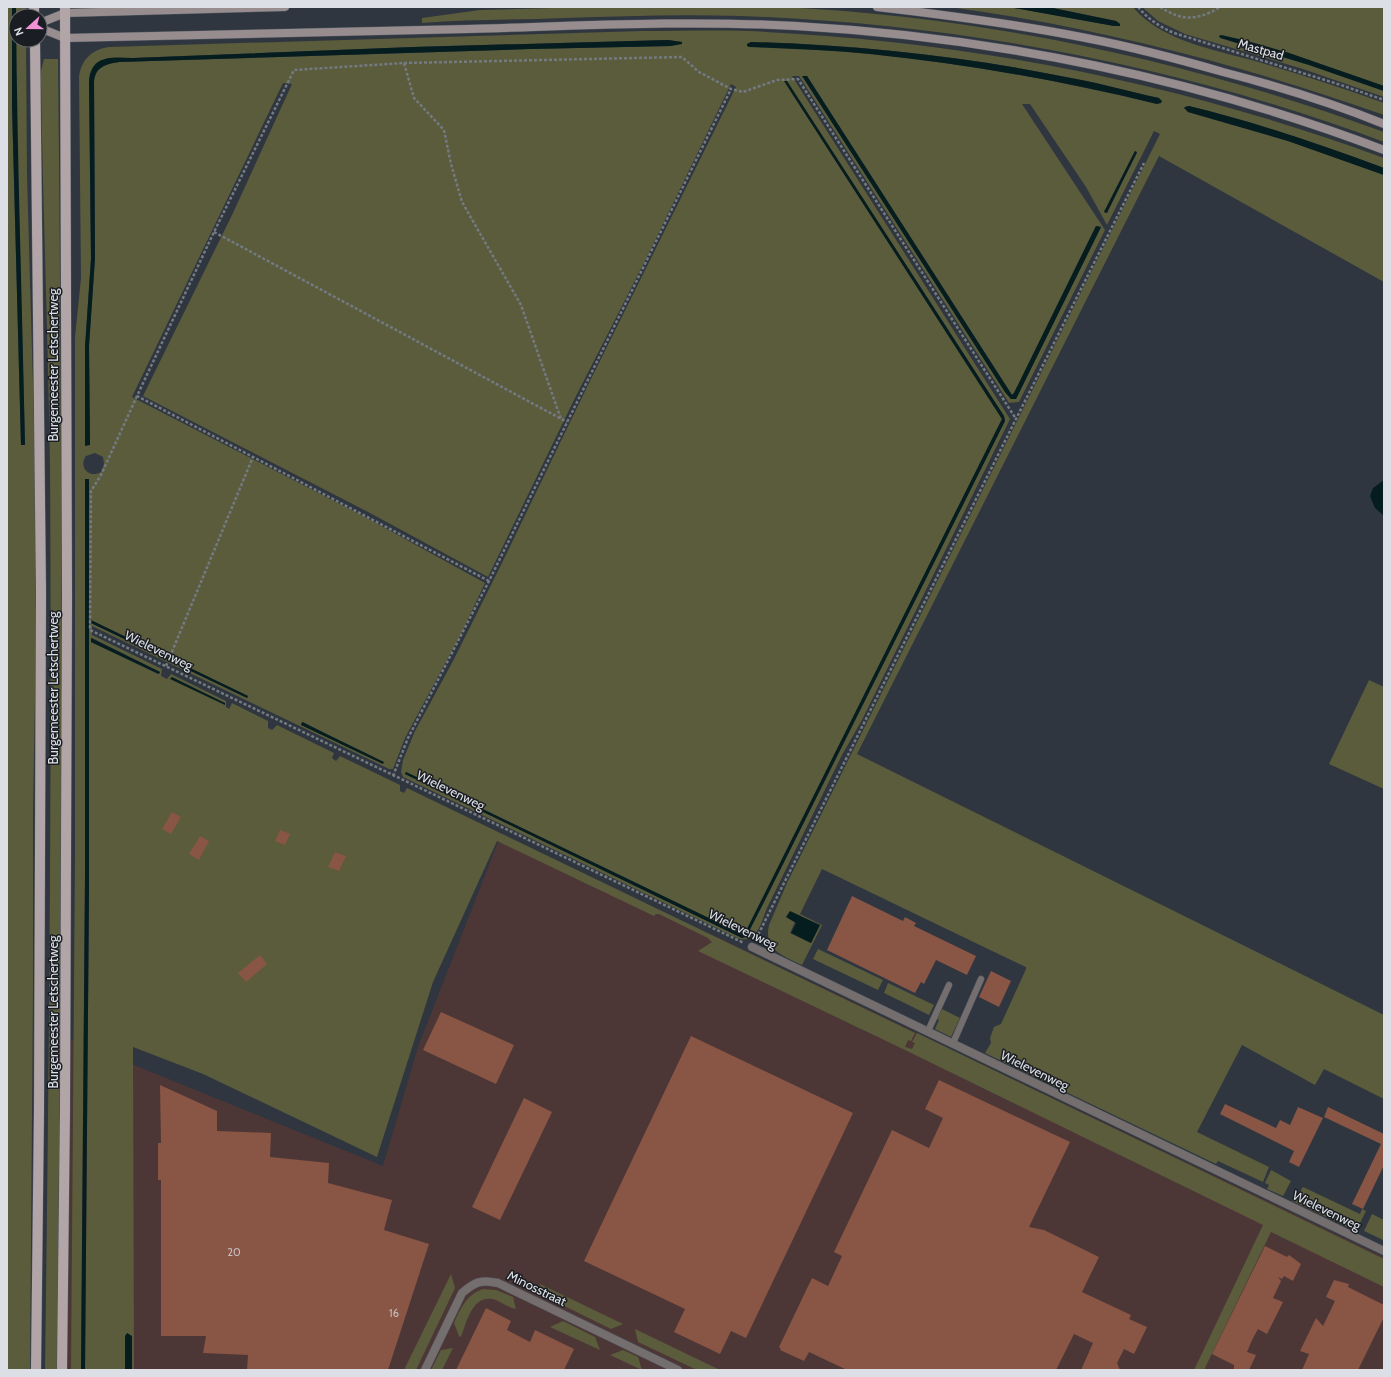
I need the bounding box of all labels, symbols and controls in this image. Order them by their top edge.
north arrow [8,8,48,48]
text: N [11,25,27,38]
street label: Mastpad [1236,35,1286,63]
street label: Burgemeester Letschertweg [45,288,61,442]
street label: Burgemeester Letschertweg [45,611,61,765]
street label: Wielevenweg [122,627,196,674]
street label: Wielevenweg [414,767,488,814]
street label: Wielevenweg [706,906,780,953]
street label: Burgemeester Letschertweg [45,935,61,1089]
street label: Wielevenweg [998,1047,1072,1094]
street label: Wielevenweg [1290,1187,1364,1234]
house number: 20 [227,1245,241,1259]
street label: Minosstraat [505,1267,570,1309]
house number: 16 [389,1306,399,1320]

